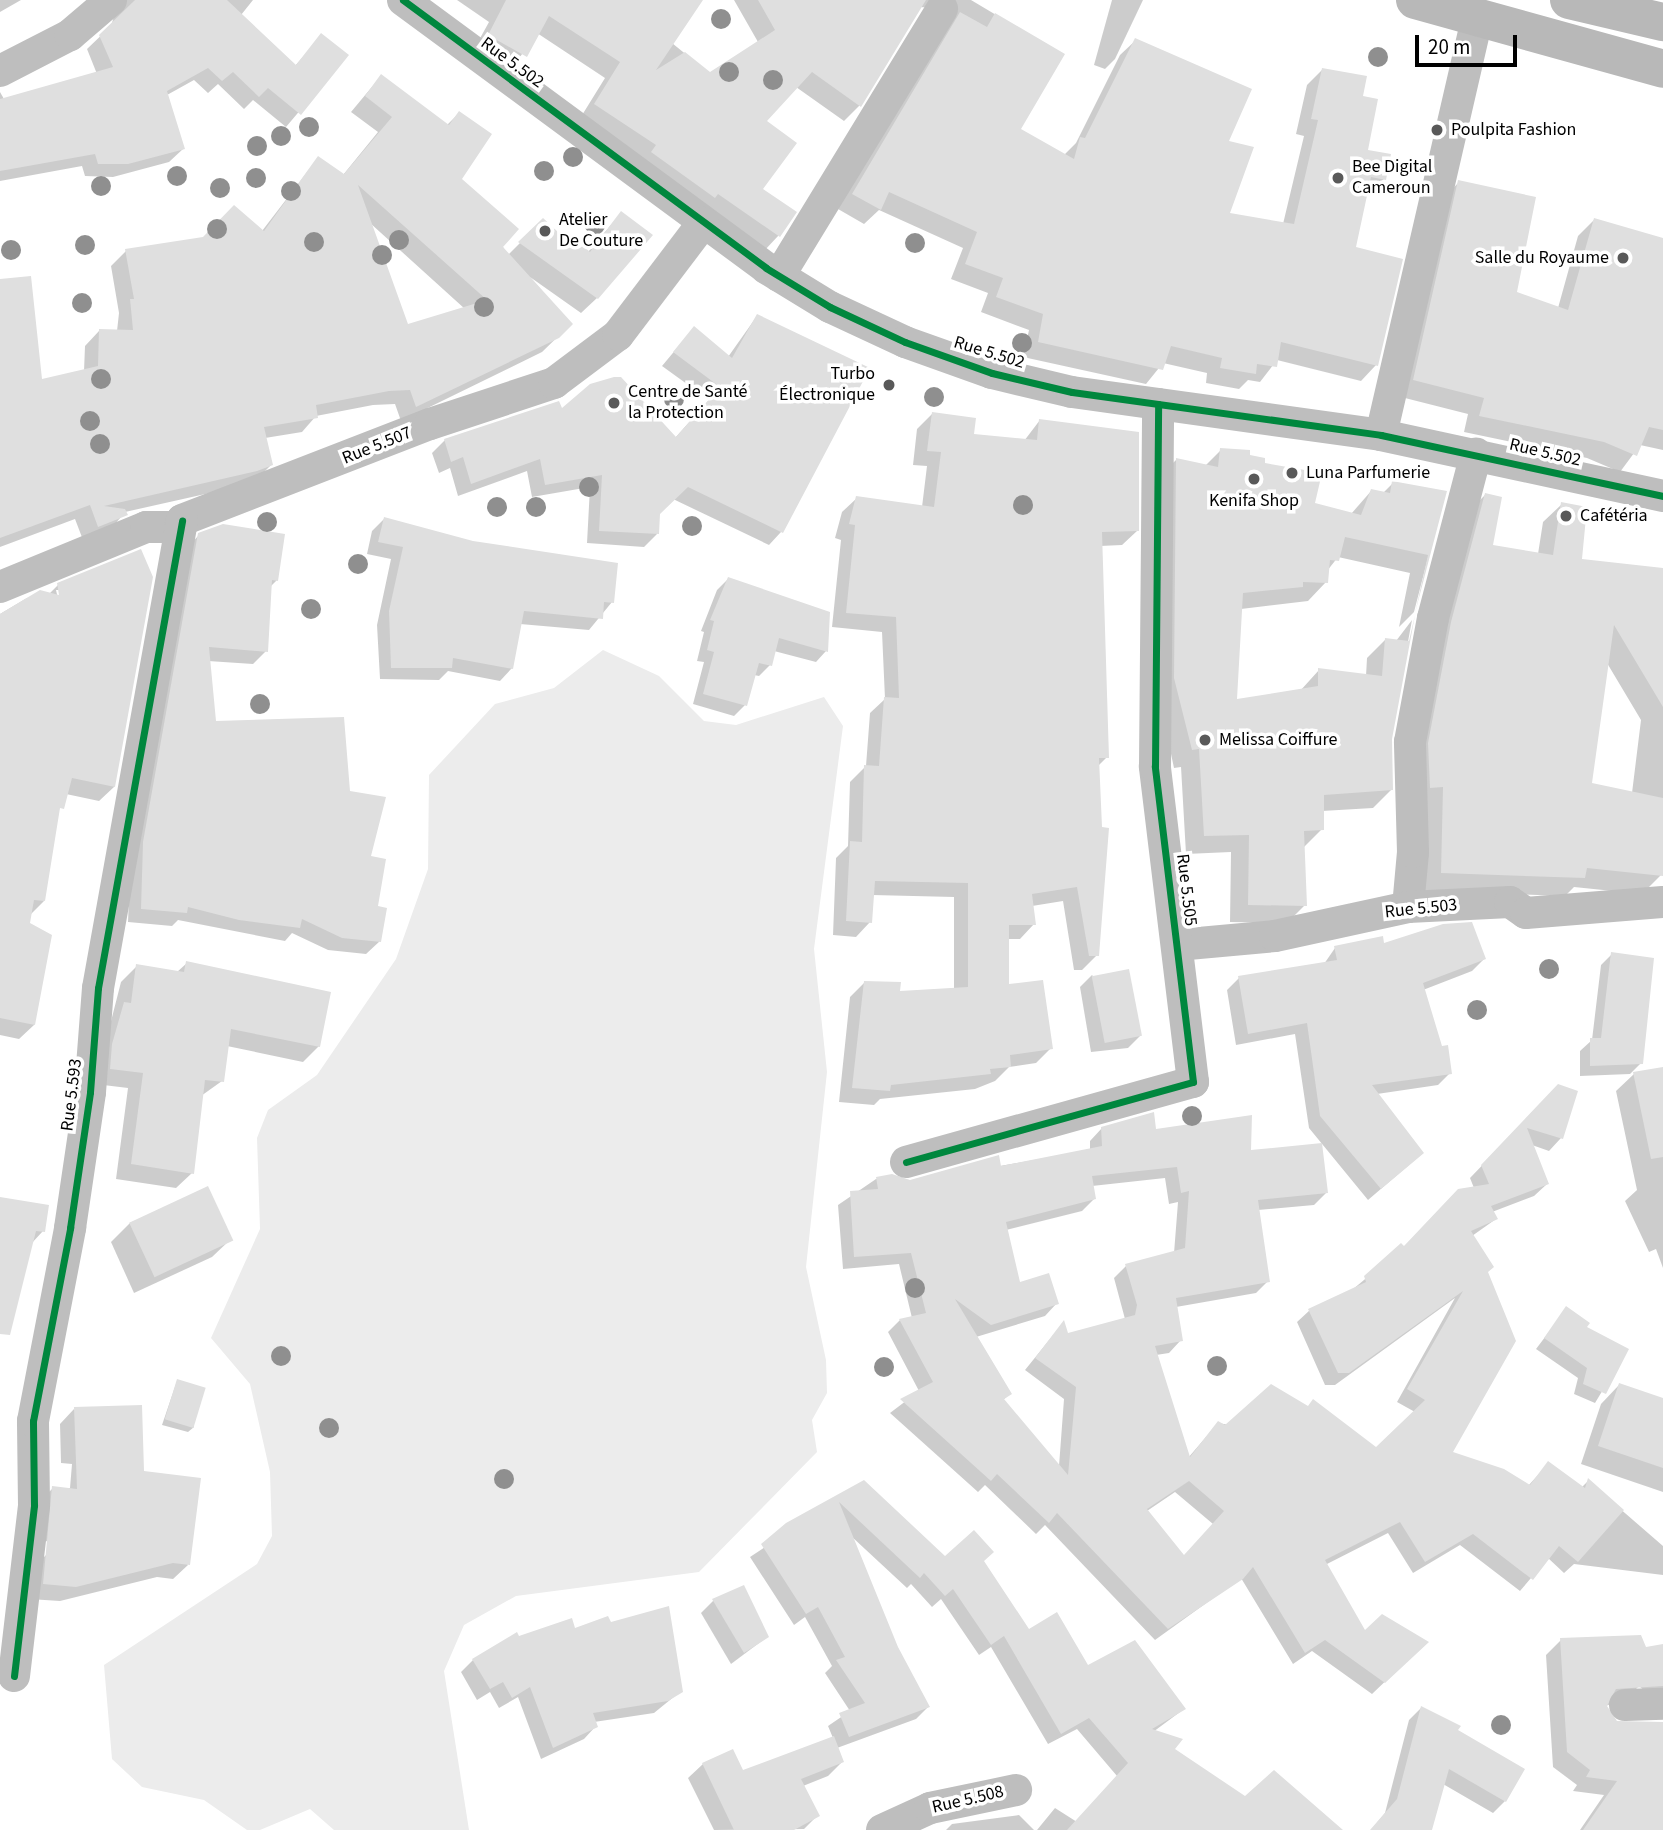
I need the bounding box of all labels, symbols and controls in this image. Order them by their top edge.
scale bar [1418,21,1520,65]
text: 20 m [1428,32,1470,62]
street label: Rue 5.502 [476,33,548,93]
place label: Poulpita Fashion [1451,119,1576,141]
marker: Poulpita Fashion [1429,122,1445,138]
place label: Bee Digital Cameroun [1352,157,1432,200]
marker: Bee Digital Cameroun [1330,170,1346,186]
place label: Atelier De Couture [559,210,643,252]
marker: Atelier De Couture [537,223,553,239]
place label: Salle du Royaume [1475,247,1609,269]
marker: Salle du Royaume [1615,250,1631,266]
street label: Rue 5.502 [951,332,1027,374]
place label: Turbo Électronique [779,364,875,406]
marker: Turbo Électronique [881,377,897,393]
place label: Centre de Santé la Protection [628,382,748,424]
marker: Centre de Santé la Protection [606,395,622,411]
street label: Rue 5.507 [339,422,415,470]
street label: Rue 5.502 [1507,434,1583,472]
place label: Luna Parfumerie [1306,462,1430,484]
marker: Luna Parfumerie [1284,465,1300,481]
marker: Kenifa Shop [1246,471,1262,487]
place label: Kenifa Shop [1209,490,1299,512]
place label: Cafétéria [1580,505,1648,527]
marker: Cafétéria [1558,508,1574,524]
place label: Melissa Coiffure [1219,729,1337,751]
marker: Melissa Coiffure [1197,732,1213,748]
street label: Rue 5.505 [1171,853,1201,927]
street label: Rue 5.503 [1384,894,1458,924]
street label: Rue 5.593 [57,1058,87,1132]
street label: Rue 5.508 [930,1781,1006,1819]

